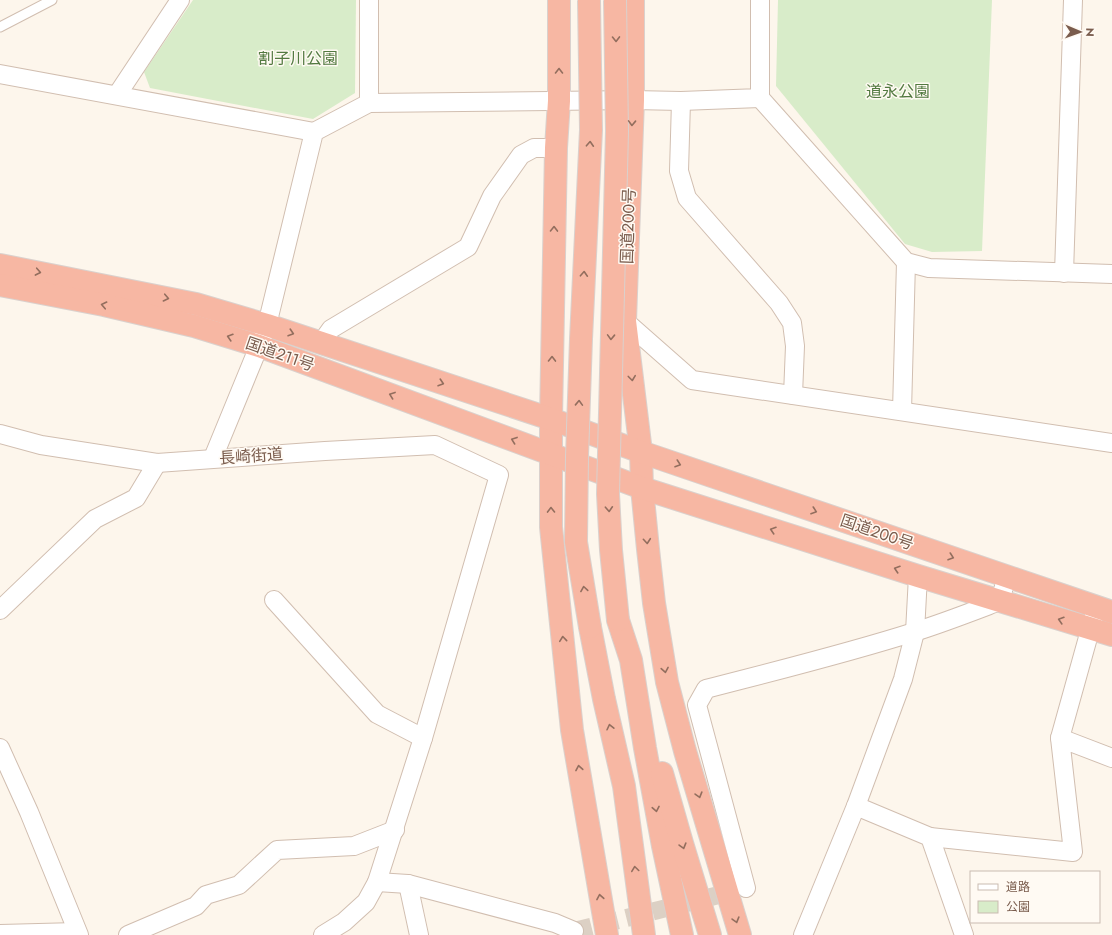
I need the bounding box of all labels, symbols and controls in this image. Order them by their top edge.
north arrow [1060,12,1100,52]
text: N [1082,28,1098,37]
one-way arrow [612,36,620,42]
park label: 割子川公園 [258,47,338,70]
one-way arrow [555,68,563,74]
park label: 道永公園 [866,80,930,103]
one-way arrow [628,120,636,126]
one-way arrow [586,141,594,147]
street label: 国道200号 [615,187,641,265]
one-way arrow [550,226,559,232]
one-way arrow [35,268,41,276]
one-way arrow [579,271,588,277]
one-way arrow [163,293,169,301]
one-way arrow [101,302,107,310]
one-way arrow [287,328,294,336]
street label: 国道211号 [242,331,318,377]
one-way arrow [227,333,234,342]
one-way arrow [607,334,616,340]
one-way arrow [548,356,556,362]
one-way arrow [627,375,636,381]
one-way arrow [437,378,444,386]
one-way arrow [389,392,396,400]
one-way arrow [574,400,583,406]
one-way arrow [511,437,518,445]
street label: 長崎街道 [218,442,284,470]
one-way arrow [674,459,681,468]
one-way arrow [604,506,613,512]
one-way arrow [811,506,818,514]
one-way arrow [547,507,555,513]
street label: 国道200号 [837,509,917,555]
one-way arrow [770,526,777,535]
one-way arrow [642,538,651,544]
one-way arrow [947,552,954,561]
one-way arrow [894,565,901,574]
one-way arrow [580,586,589,592]
one-way arrow [1058,616,1065,625]
one-way arrow [559,636,568,642]
one-way arrow [661,667,669,673]
one-way arrow [607,724,615,730]
one-way arrow [575,765,584,771]
one-way arrow [694,792,703,799]
one-way arrow [652,806,660,812]
one-way arrow [678,842,687,849]
one-way arrow [631,866,640,872]
legend [970,871,1100,923]
text: 道路 [1006,878,1030,896]
one-way arrow [597,893,605,900]
text: 公園 [1006,898,1030,916]
one-way arrow [731,916,740,923]

